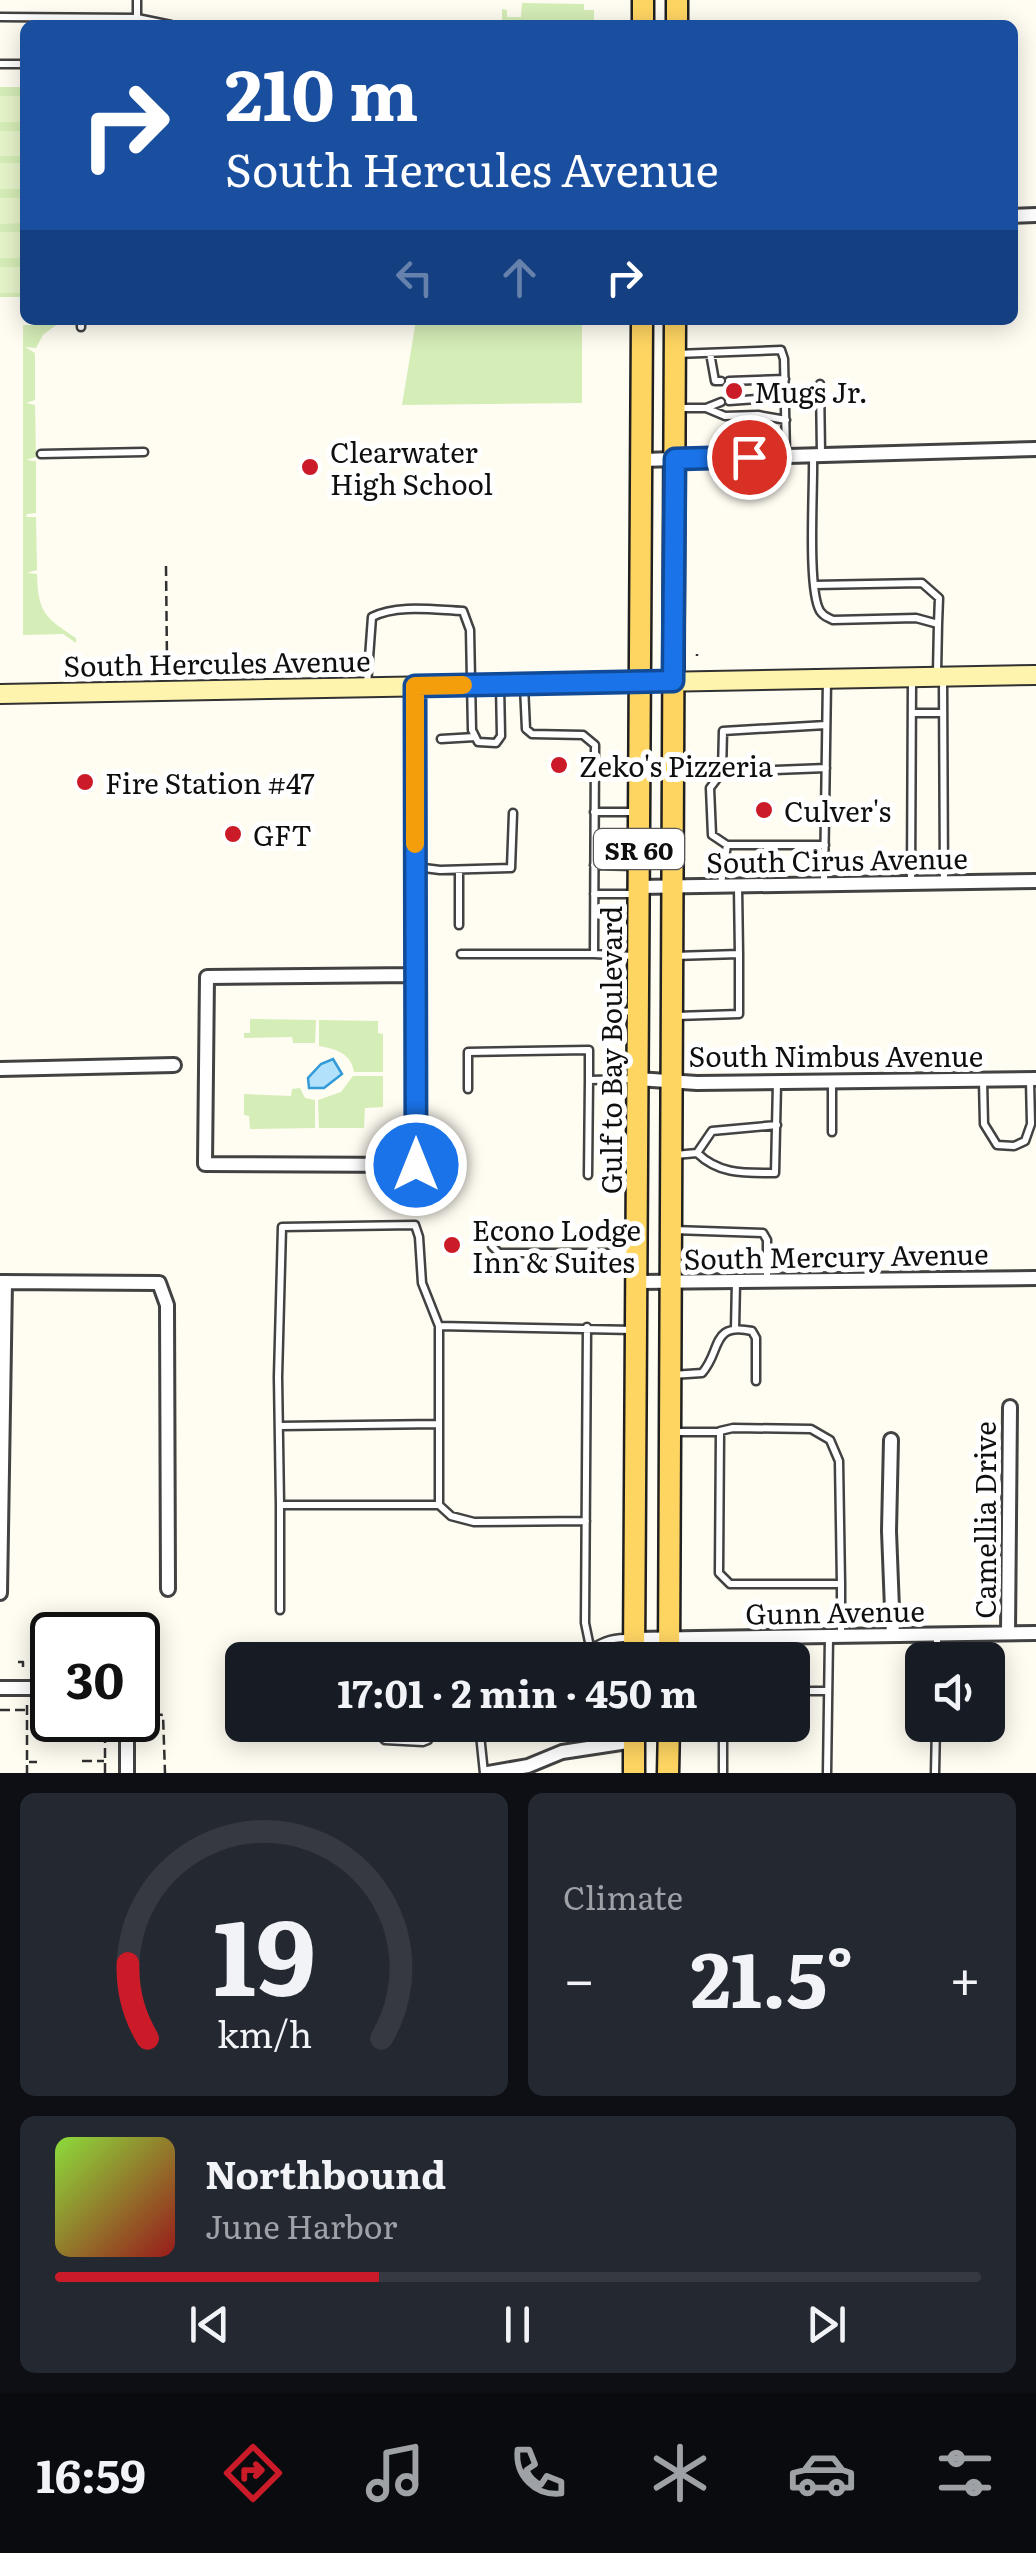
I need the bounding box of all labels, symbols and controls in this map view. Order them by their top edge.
text: 210 m [225,39,418,143]
icon: right [60,60,190,190]
text: South Hercules Avenue [225,134,719,201]
icon: left [387,250,442,305]
icon: ahead [492,250,547,305]
icon: right [597,250,652,305]
place label: Mugs Jr. [754,370,868,412]
marker: Mugs Jr. [723,380,745,402]
pin [707,415,792,500]
place label: Clearwater High School [330,430,493,504]
icon: arrive [722,430,777,485]
marker: Clearwater High School [299,456,321,478]
street label: South Hercules Avenue [63,638,371,686]
place label: Zeko's Pizzeria [579,744,773,786]
marker: Zeko's Pizzeria [548,754,570,776]
place label: Fire Station #47 [105,761,315,803]
marker: Fire Station #47 [74,771,96,793]
place label: Culver's [784,789,891,831]
marker: Culver's [753,799,775,821]
place label: GFT [253,813,312,855]
marker: GFT [222,823,244,845]
road number: SR 60 [594,829,684,869]
street label: South Cirus Avenue [706,836,968,882]
street label: Gulf to Bay Boulevard [589,906,631,1194]
street label: South Nimbus Avenue [689,1034,983,1076]
position arrow [364,1113,468,1217]
place label: Econo Lodge Inn & Suites [472,1208,641,1282]
street label: South Mercury Avenue [683,1231,989,1279]
marker: Econo Lodge Inn & Suites [441,1234,463,1256]
street label: Camellia Drive [963,1421,1005,1619]
street label: Gunn Avenue [745,1588,925,1634]
speed limit sign: 30 [30,1612,160,1742]
map controls [905,1642,1005,1742]
button: sound [905,1642,1005,1742]
text: 17:01 · 2 min · 450 m [337,1663,698,1720]
text: Climate [563,1872,683,1920]
text: 19 [213,1874,315,2028]
text: 21.5° [690,1920,854,2031]
text: − [563,1935,595,2017]
text: + [949,1935,981,2017]
text: km/h [216,2006,312,2059]
text: Northbound [205,2144,446,2201]
text: June Harbor [205,2201,397,2249]
icon: previous [182,2297,237,2352]
icon: pause [490,2297,545,2352]
icon: next [799,2297,854,2352]
icon: directions [218,2438,288,2508]
icon: music [360,2438,430,2508]
icon: phone [503,2438,573,2508]
icon: climate [645,2438,715,2508]
icon: car [787,2438,857,2508]
icon: filters [930,2438,1000,2508]
text: 16:59 [36,2440,146,2507]

